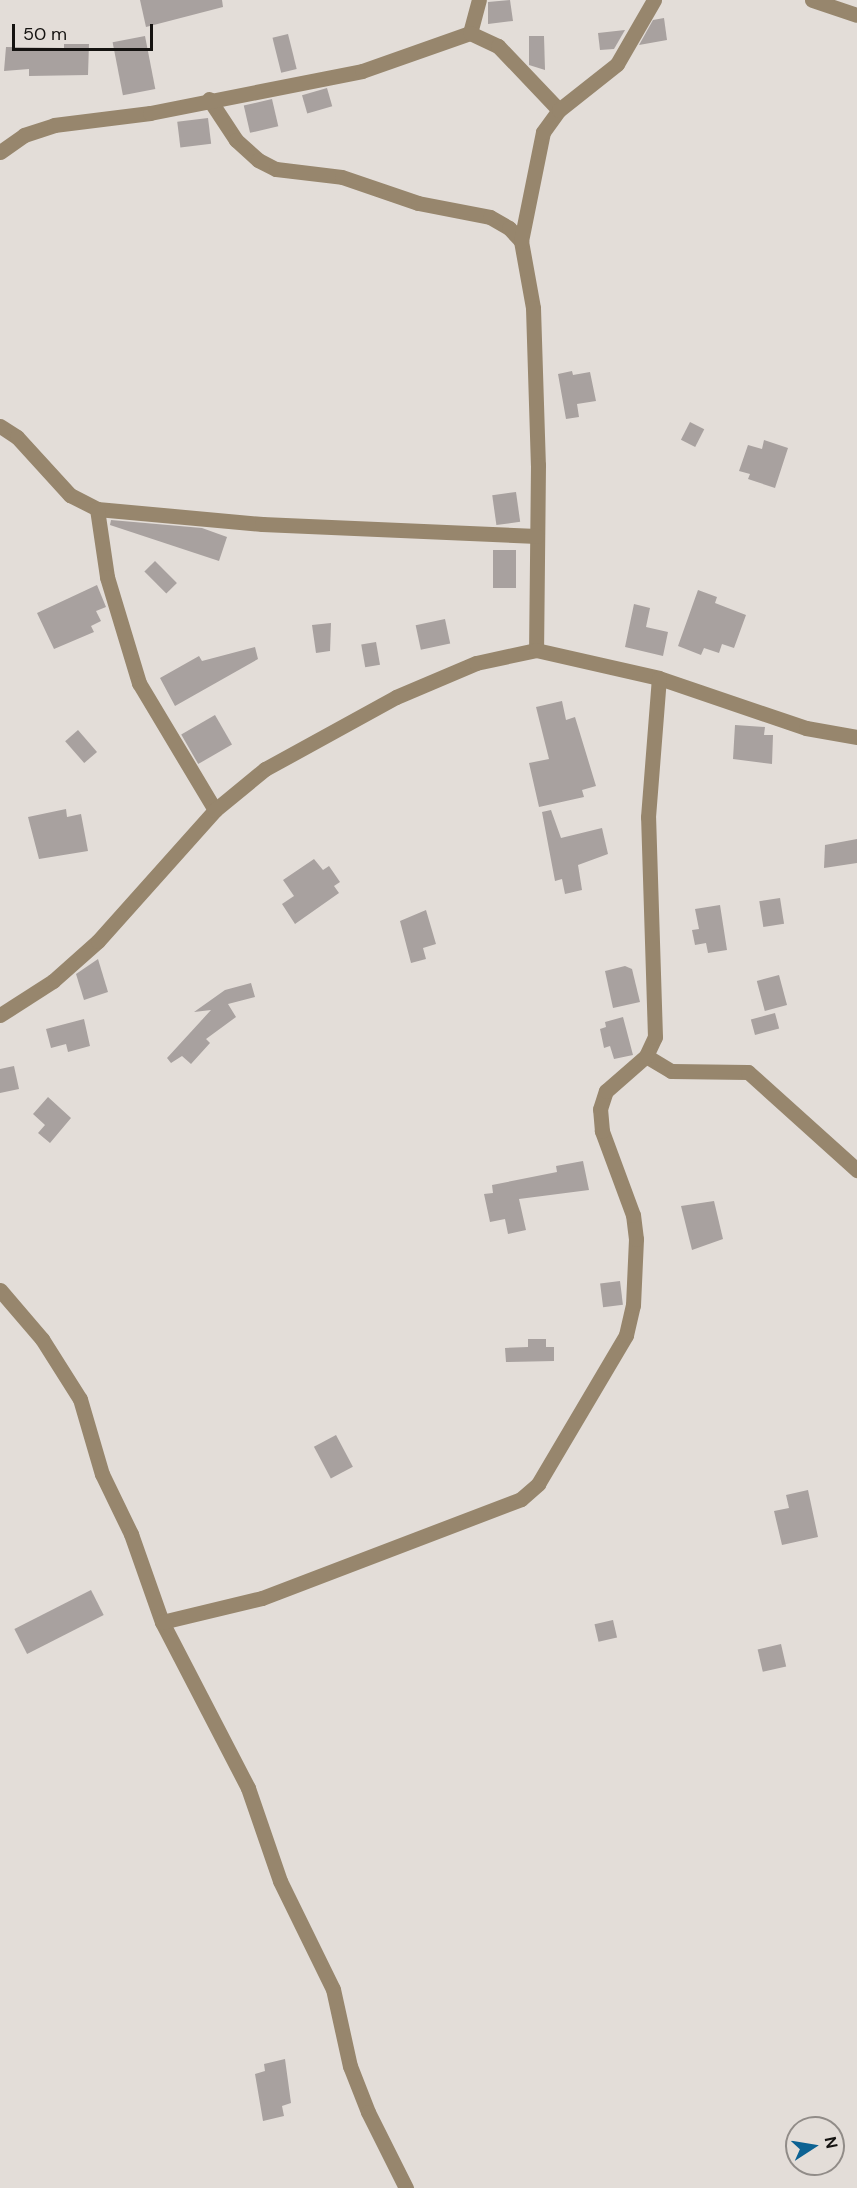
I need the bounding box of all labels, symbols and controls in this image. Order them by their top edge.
scale bar [15,12,156,50]
text: 50 m [23,22,67,46]
north arrow [785,2116,845,2176]
text: N [820,2135,843,2150]

